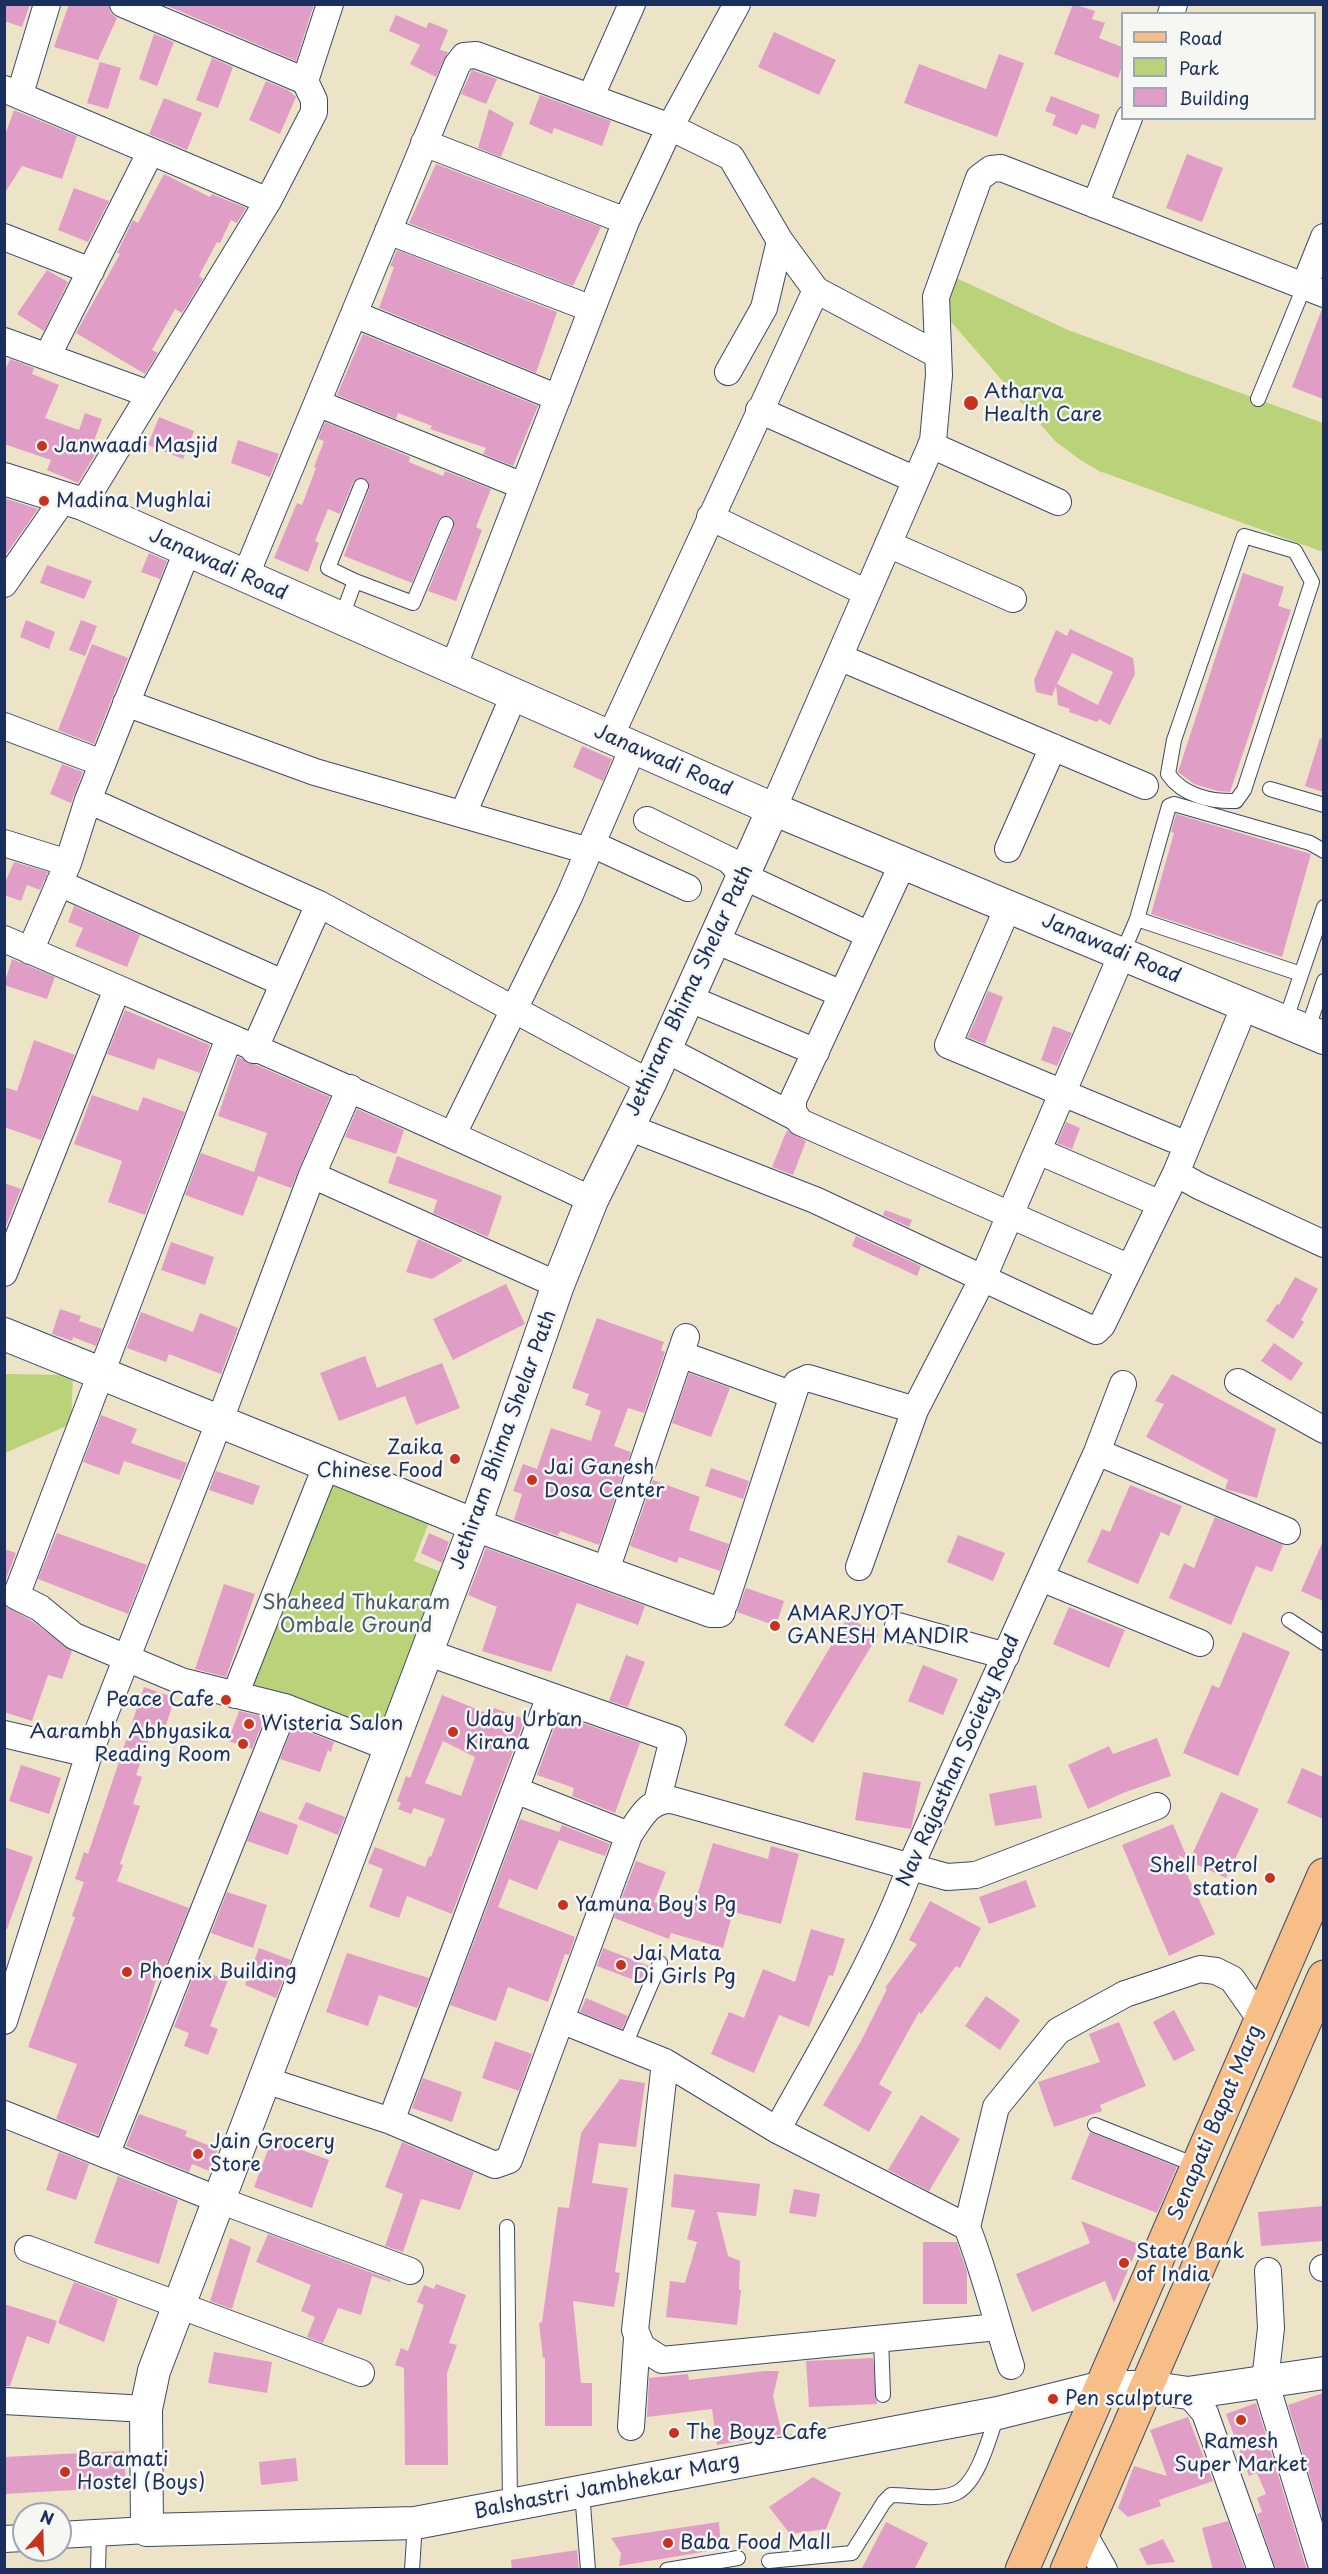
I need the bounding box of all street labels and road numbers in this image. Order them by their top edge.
street label: Janawadi Road [145,524,291,606]
street label: Janawadi Road [590,720,736,802]
street label: Jethiram Bhima Shelar Path [621,862,759,1120]
street label: Janawadi Road [1038,909,1184,989]
street label: Jethiram Bhima Shelar Path [446,1307,562,1573]
street label: Nav Rajasthan Society Road [892,1631,1026,1891]
street label: Senapati Bapat Marg [1164,2022,1268,2224]
street label: Balshastri Jambhekar Marg [472,2449,742,2525]

